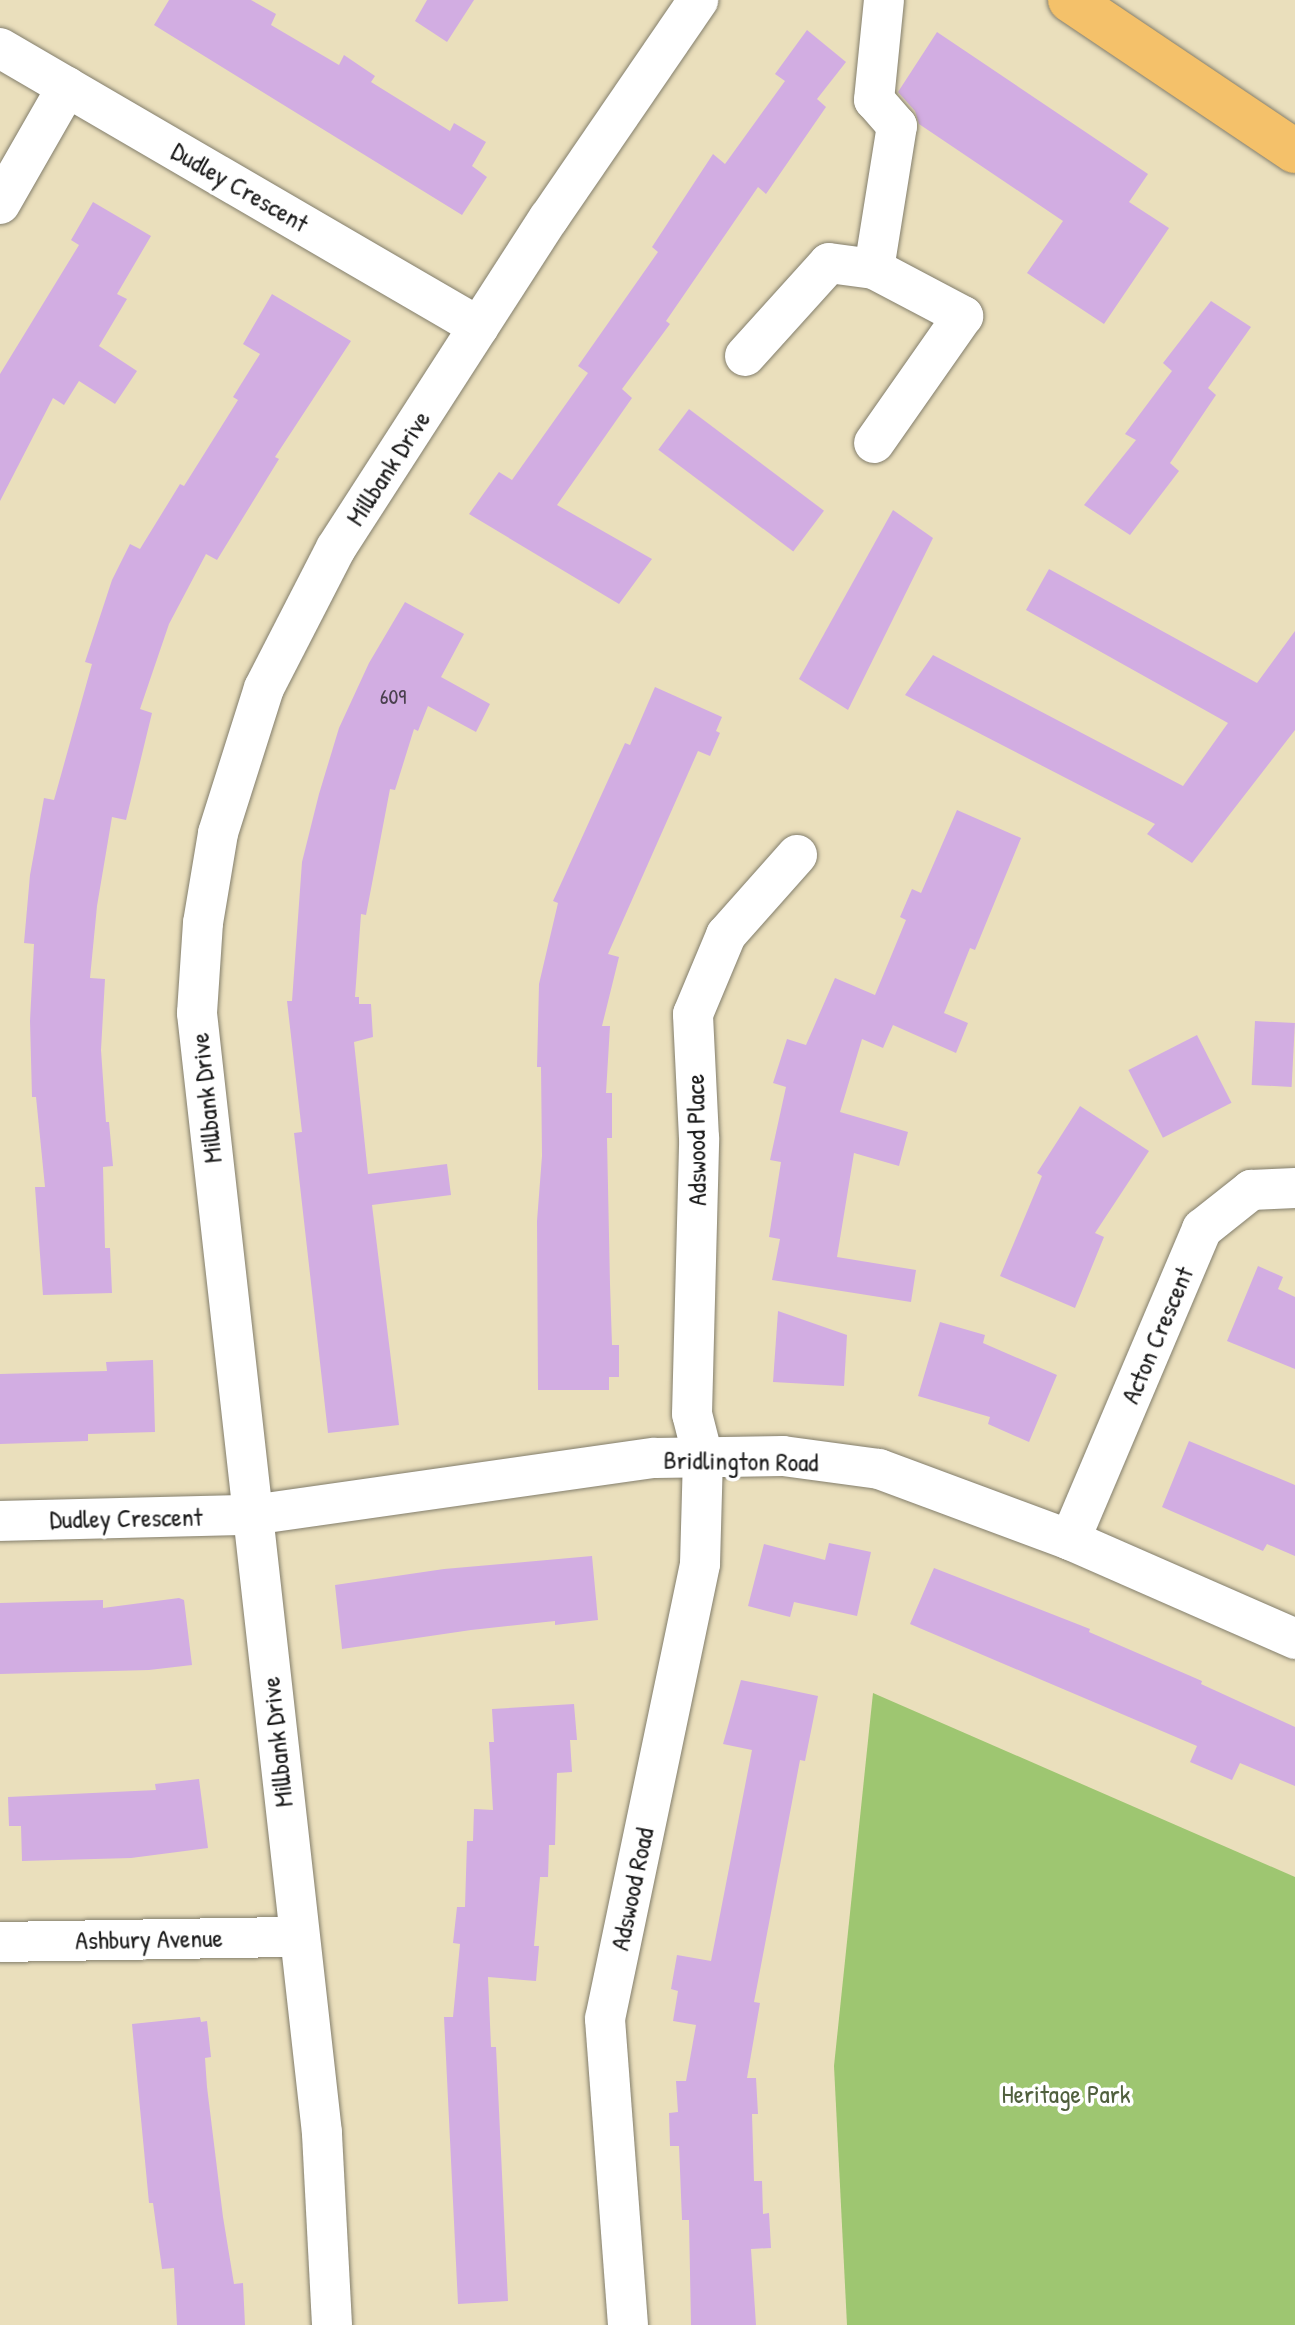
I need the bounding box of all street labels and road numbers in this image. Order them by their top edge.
street label: Dudley Crescent [166,135,314,239]
street label: Millbank Drive [339,405,437,531]
street label: Millbank Drive [184,1031,228,1165]
street label: Adswood Place [679,1074,713,1206]
street label: Acton Crescent [1114,1262,1200,1408]
street label: Bridlington Road [663,1444,819,1478]
street label: Dudley Crescent [49,1501,203,1535]
street label: Millbank Drive [255,1675,299,1809]
street label: Adswood Road [604,1825,660,1953]
street label: Ashbury Avenue [75,1922,223,1956]

